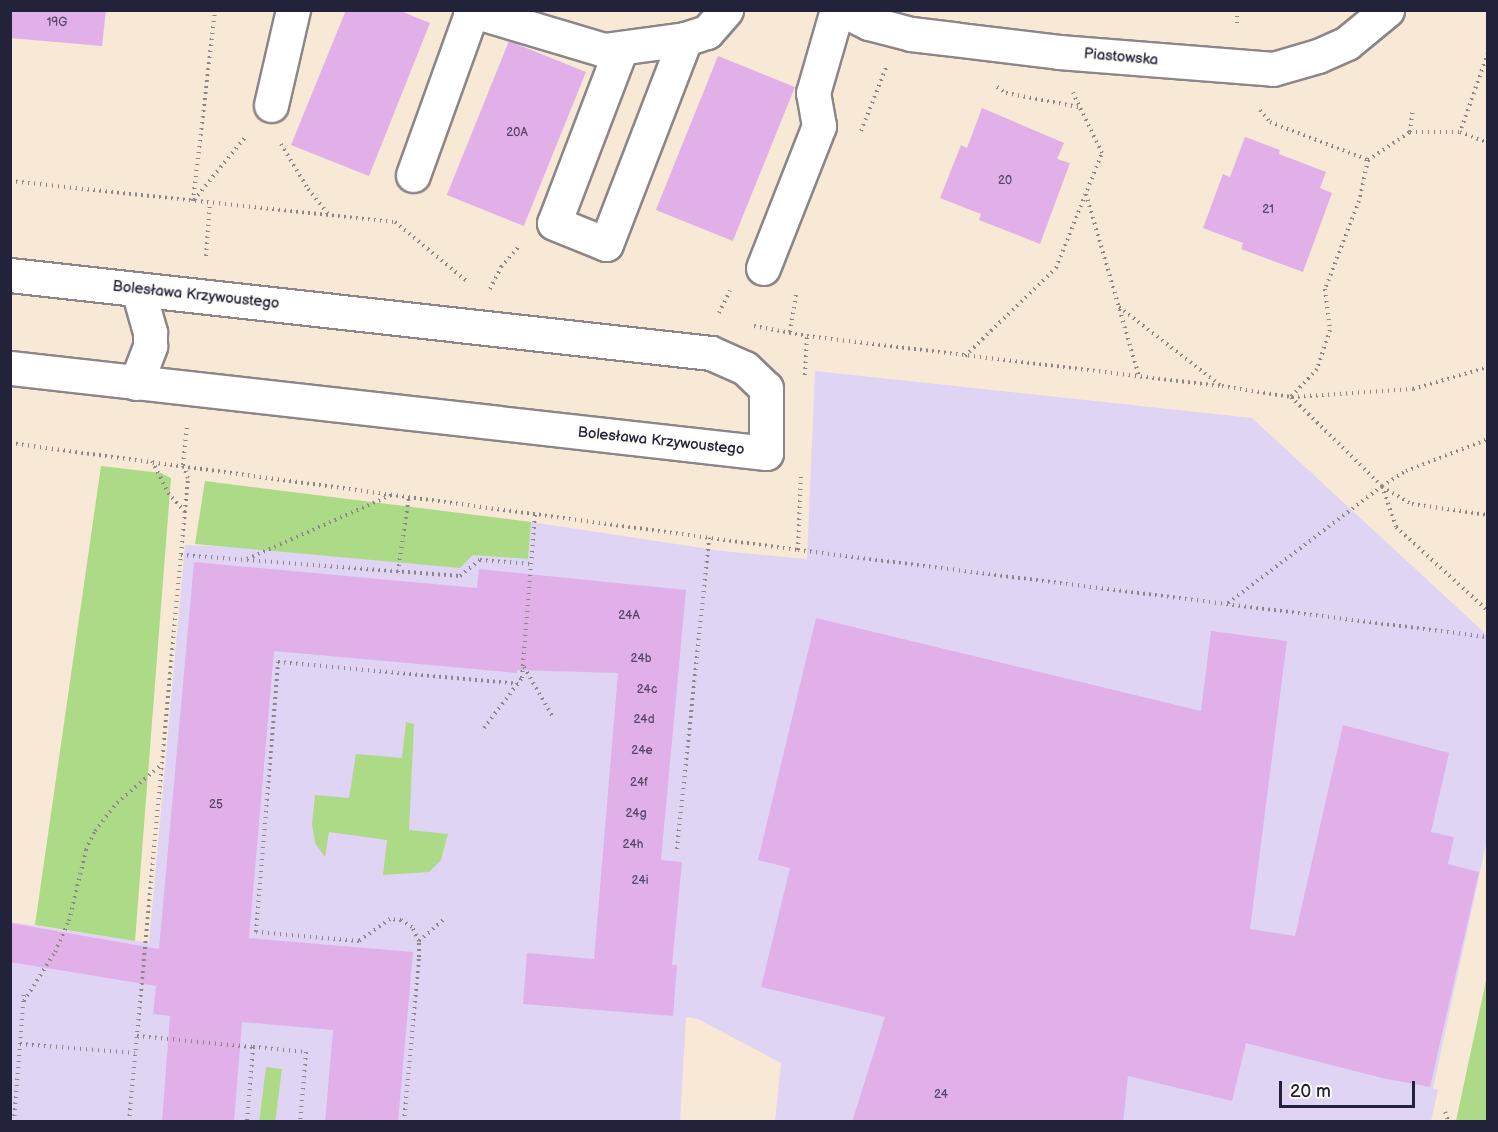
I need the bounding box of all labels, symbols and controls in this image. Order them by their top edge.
house number: 19G [47,16,67,30]
street label: Piastowska [1083,45,1159,69]
house number: 20A [506,126,528,140]
house number: 20 [998,174,1012,188]
house number: 21 [1262,203,1274,217]
street label: Bolesława Krzywoustego [112,277,280,313]
street label: Bolesława Krzywoustego [577,423,745,459]
house number: 24A [618,609,640,623]
house number: 24b [631,652,651,666]
house number: 24c [637,683,657,697]
house number: 24d [633,713,655,727]
house number: 24e [631,744,653,758]
house number: 24f [630,776,648,790]
house number: 25 [209,798,223,812]
house number: 24g [625,807,647,821]
house number: 24h [623,838,643,852]
house number: 24i [631,874,649,888]
scale bar [1282,1069,1418,1107]
text: 20 m [1290,1081,1331,1102]
house number: 24 [934,1088,948,1102]

